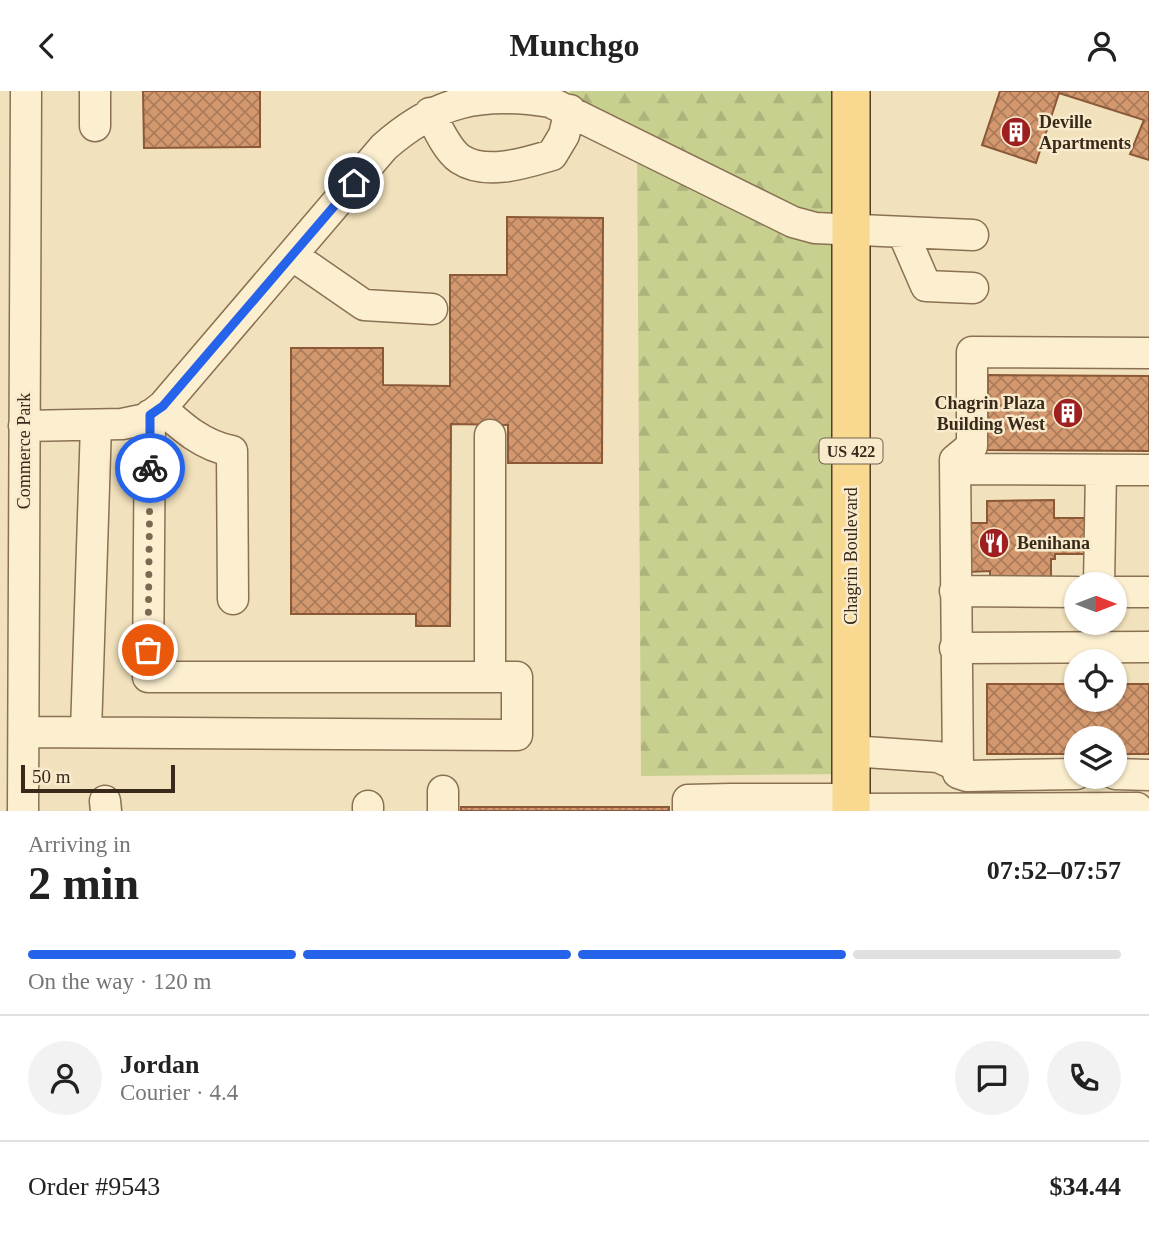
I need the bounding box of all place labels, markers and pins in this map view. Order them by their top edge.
place label: Deville Apartments [1039,112,1131,153]
building icon: Deville Apartments [999,115,1033,149]
pin [324,153,384,213]
place label: Chagrin Plaza Building West [935,393,1045,434]
building icon: Chagrin Plaza Building West [1051,396,1085,430]
restaurant icon: Benihana [977,526,1011,560]
place label: Benihana [1017,533,1090,553]
pin [118,620,178,680]

